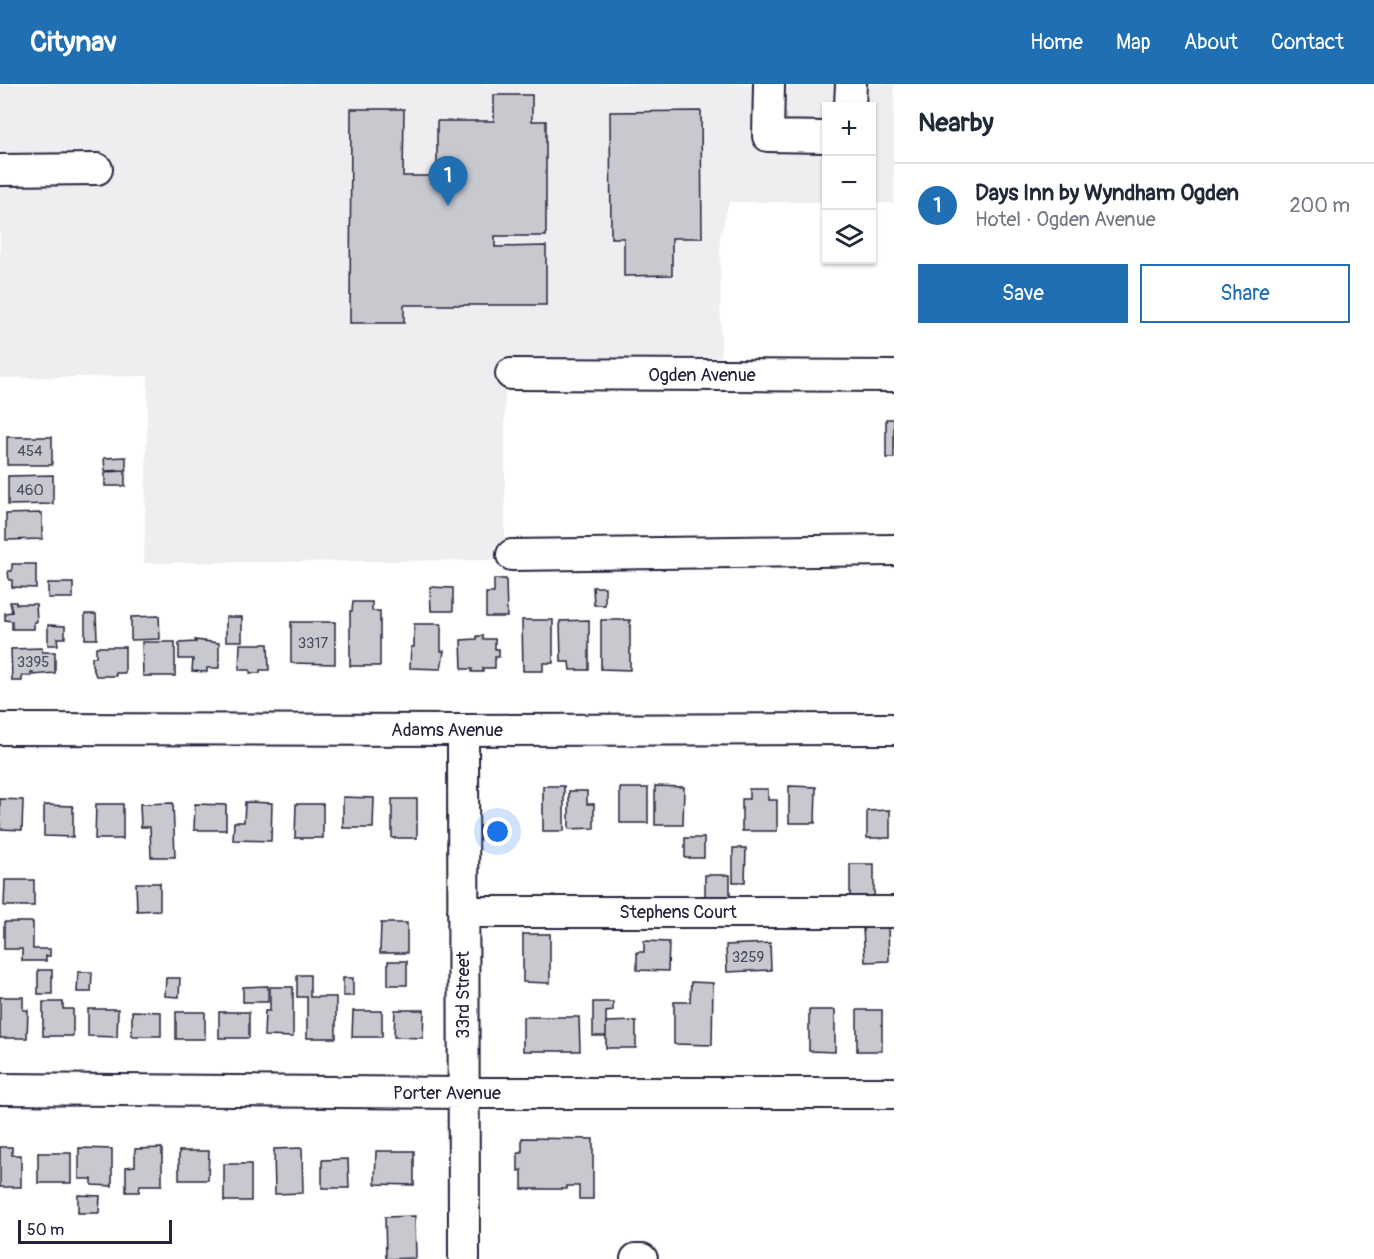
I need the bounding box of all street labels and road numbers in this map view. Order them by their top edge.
street label: Ogden Avenue [648,364,756,387]
street label: Adams Avenue [391,719,503,742]
street label: Stephens Court [619,901,737,924]
street label: 33rd Street [452,950,475,1039]
street label: Porter Avenue [393,1082,501,1105]

